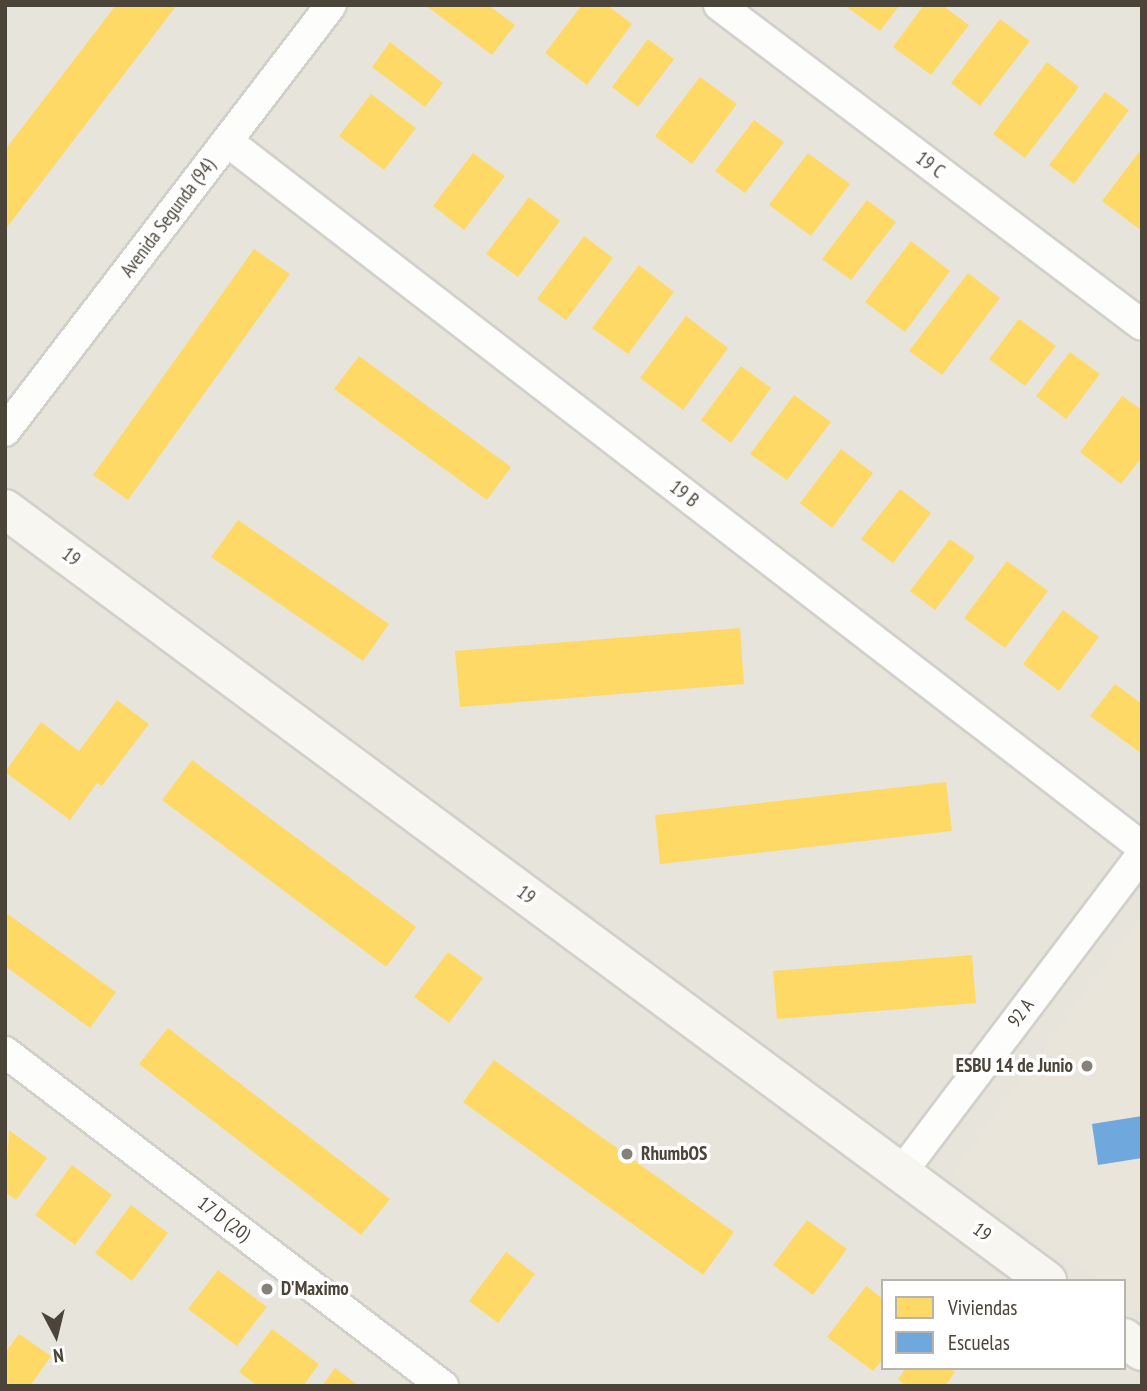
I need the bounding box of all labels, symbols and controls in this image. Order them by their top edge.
street label: 19 C [911,147,949,183]
street label: Avenida Segunda (94) [116,154,220,282]
street label: 19 B [665,476,703,512]
street label: 19 [57,543,85,571]
street label: 19 [512,881,540,909]
street label: 92 A [1003,994,1039,1032]
place label: ESBU 14 de Junio [956,1055,1073,1077]
marker: ESBU 14 de Junio [1079,1058,1095,1074]
place label: RhumbOS [641,1143,707,1165]
marker: RhumbOS [619,1146,635,1162]
street label: 17 D (20) [193,1192,255,1246]
street label: 19 [968,1218,996,1246]
place label: D'Maximo [281,1278,349,1300]
legend [881,1279,1126,1370]
marker: D'Maximo [259,1281,275,1297]
text: Viviendas [948,1294,1017,1321]
north arrow [21,1300,91,1370]
text: Escuelas [948,1329,1010,1356]
text: N [52,1343,65,1368]

